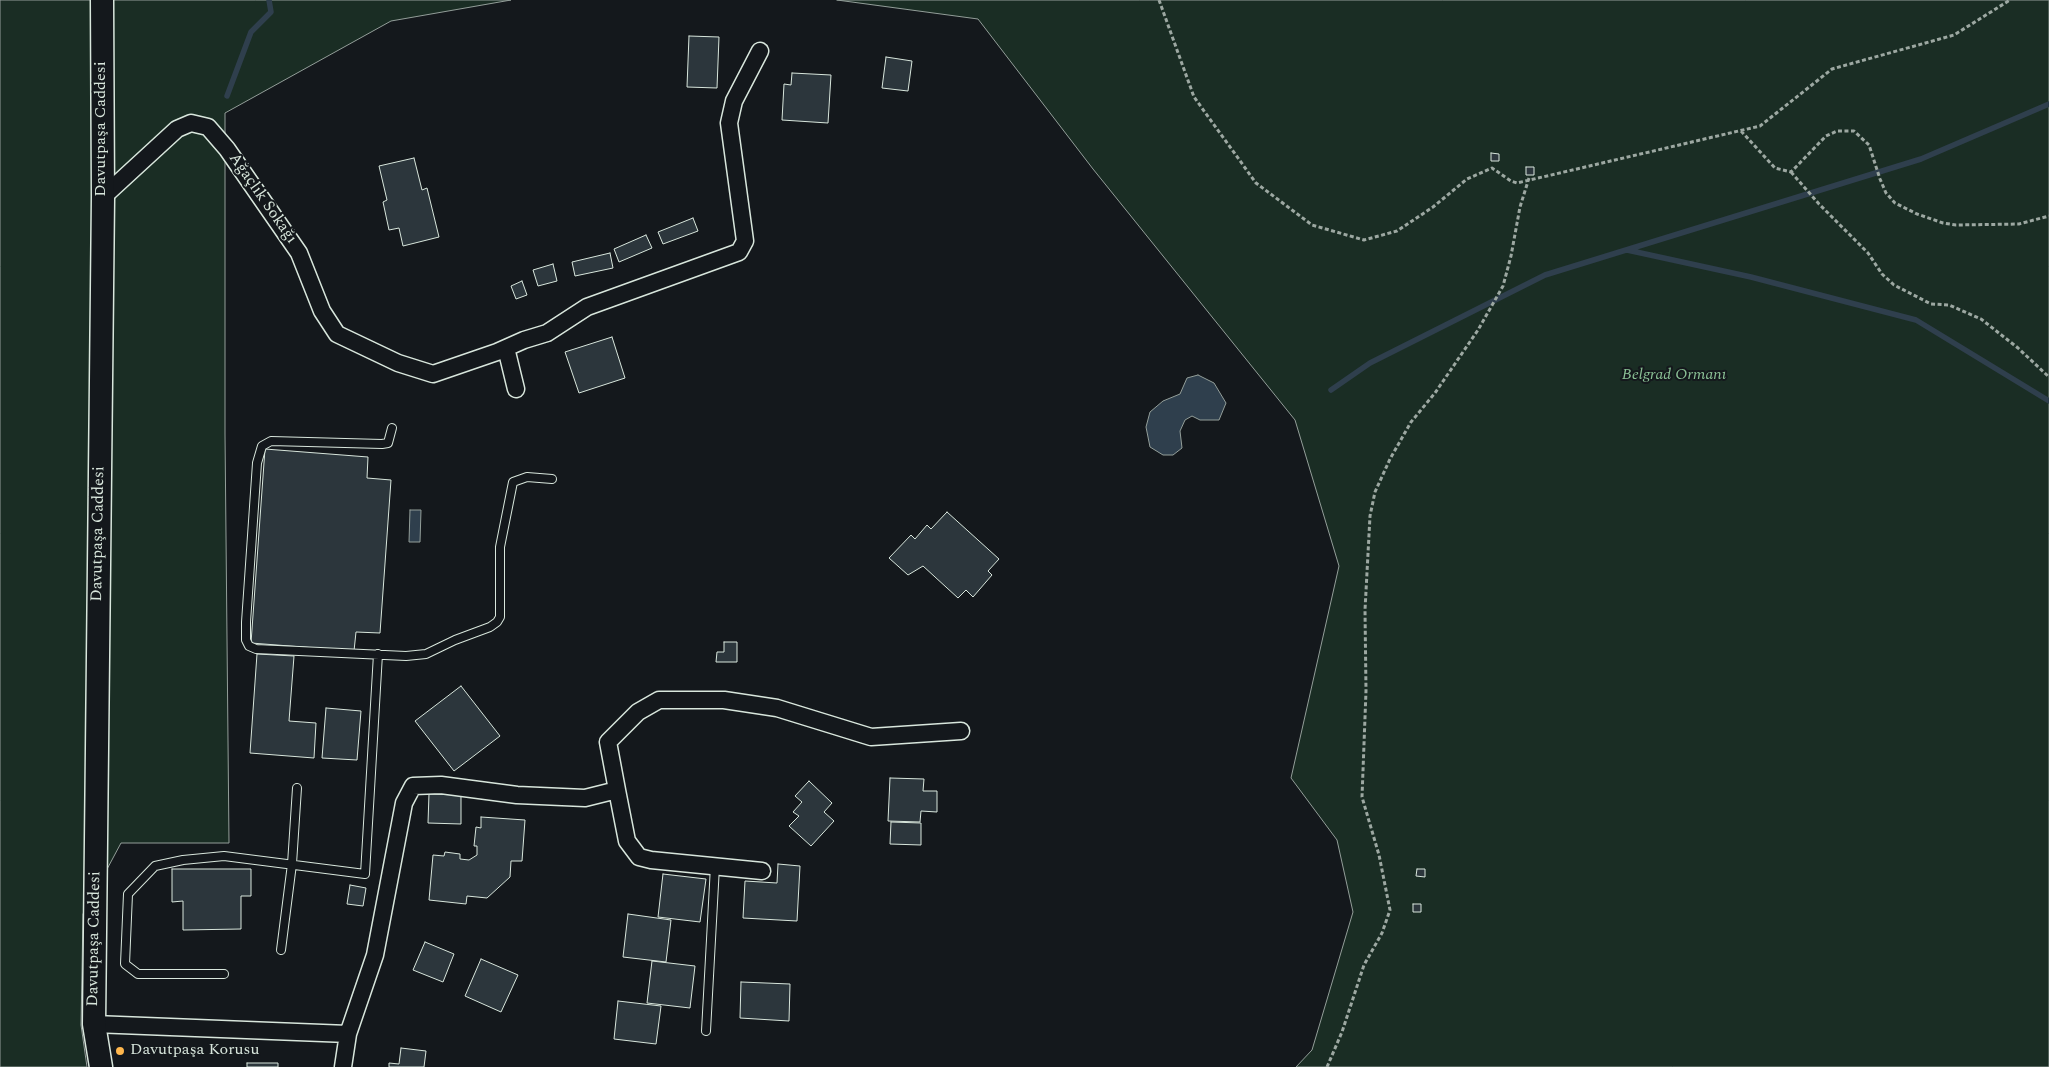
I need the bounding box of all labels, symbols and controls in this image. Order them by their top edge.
street label: Davutpaşa Caddesi [92,61,112,197]
street label: Ağaçlık Sokağı [224,150,300,248]
park label: Belgrad Ormanı [1622,366,1726,386]
street label: Davutpaşa Caddesi [88,466,110,602]
street label: Davutpaşa Caddesi [84,871,106,1007]
place label: Davutpaşa Korusu [130,1041,259,1061]
marker: Davutpaşa Korusu [114,1045,126,1057]

